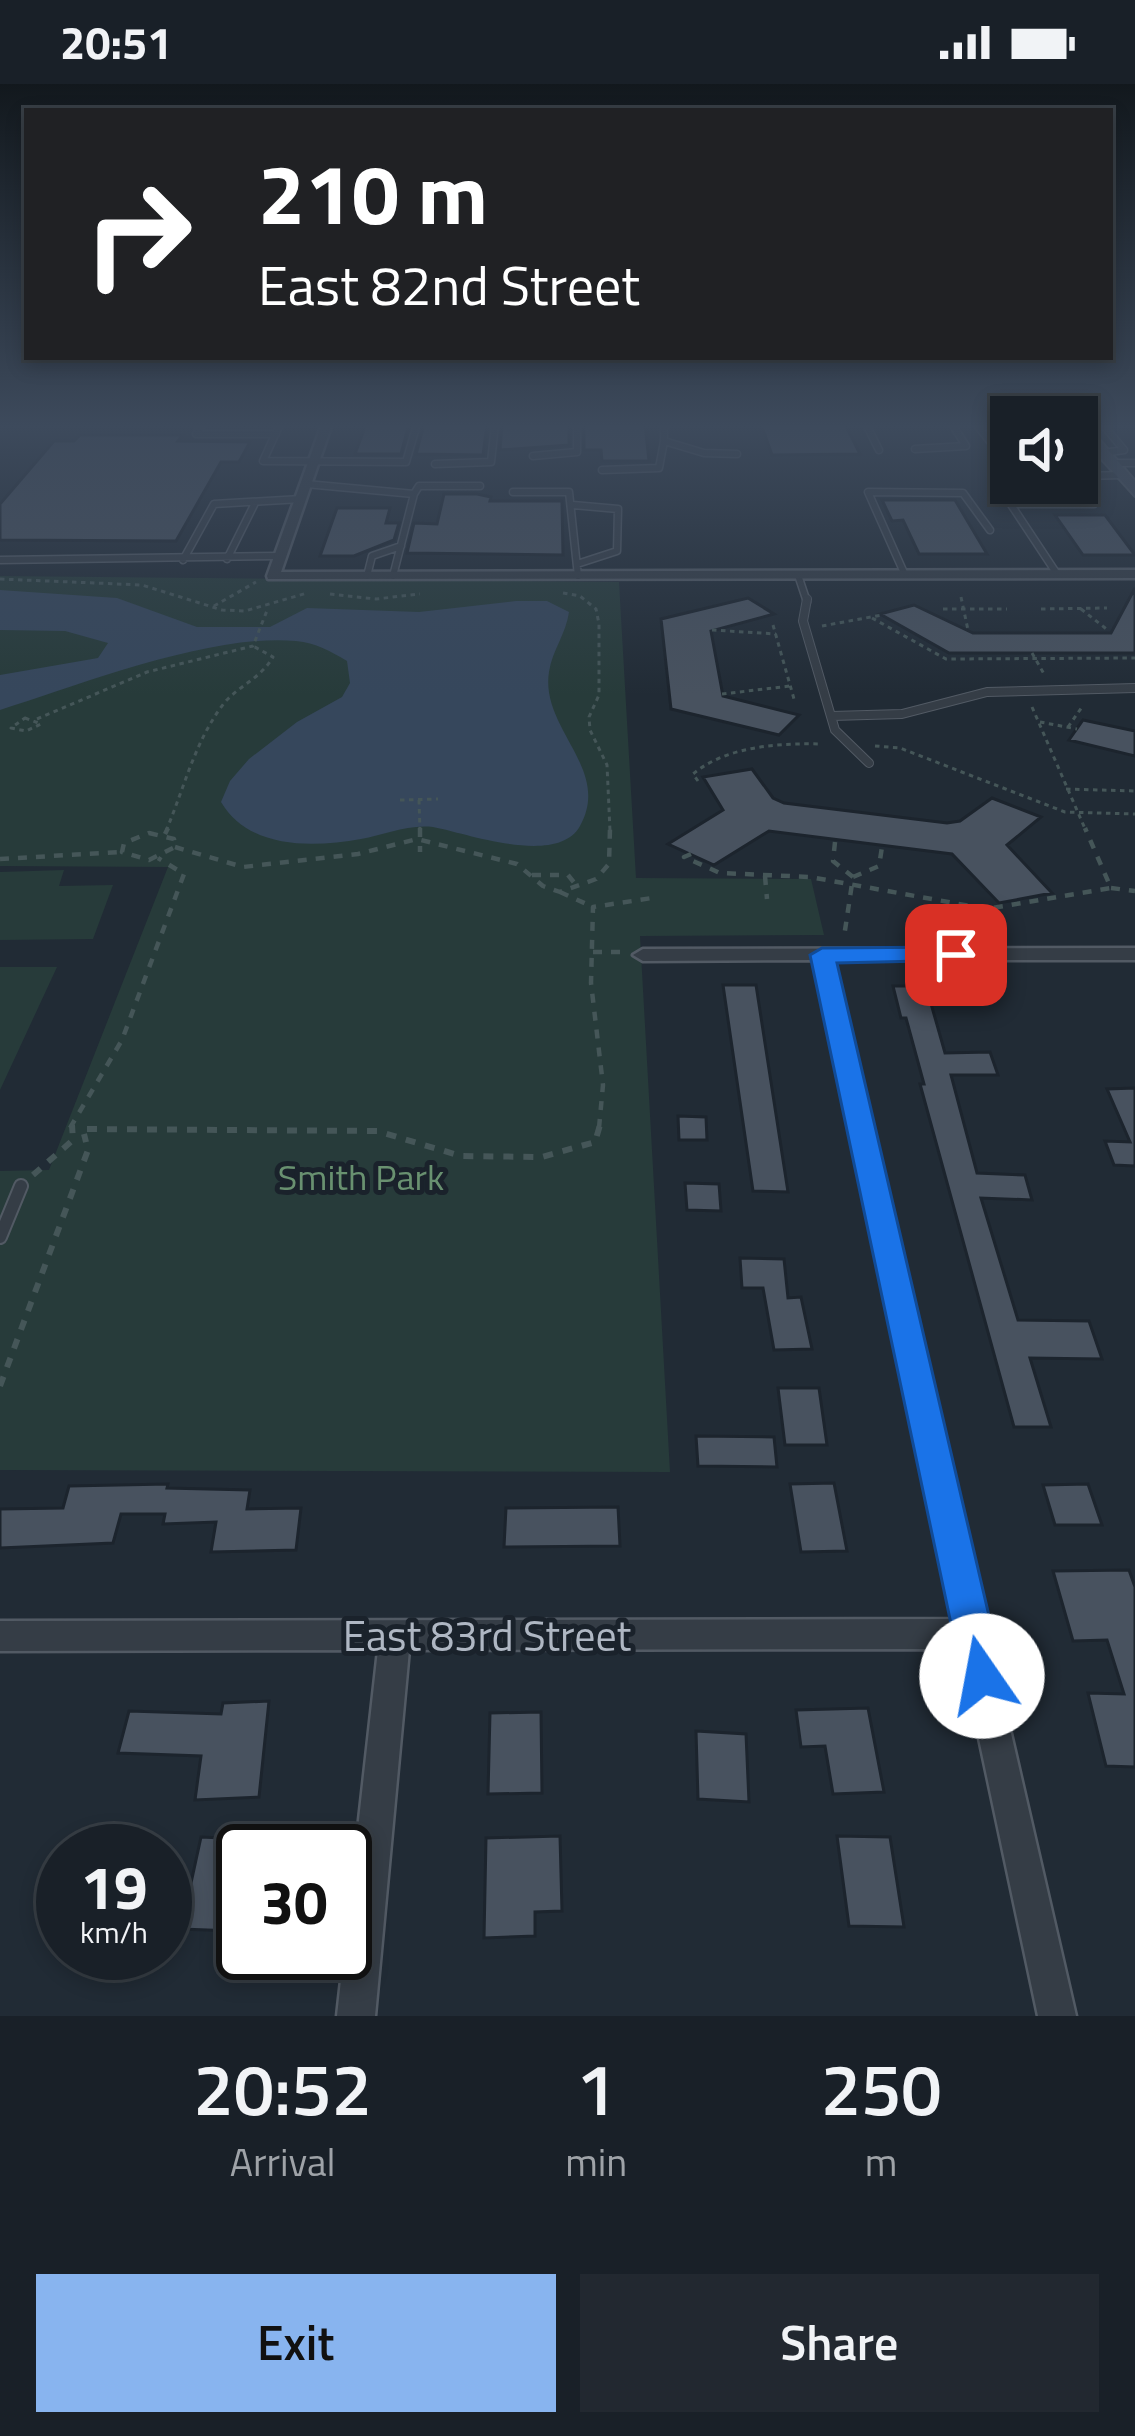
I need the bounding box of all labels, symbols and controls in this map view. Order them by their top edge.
text: 20:51 [60,8,172,76]
text: 210 m [258,129,488,257]
icon: right [60,156,216,312]
text: East 82nd Street [258,244,640,326]
map controls [990,396,1098,504]
button: sound [990,396,1098,504]
pin [905,904,1007,1006]
icon: arrive [923,922,989,988]
park label: Smith Park [278,1149,444,1204]
street label: East 83rd Street [343,1603,632,1667]
position arrow [919,1613,1045,1739]
speed limit sign: 30 [216,1824,372,1980]
text: 19 [80,1841,148,1932]
text: km/h [80,1909,148,1955]
text: 20:52 [193,2033,372,2143]
text: 1 [576,2033,616,2143]
text: 250 [821,2033,942,2143]
text: Arrival [230,2132,336,2191]
text: min [565,2132,627,2191]
text: m [865,2132,897,2191]
button: Exit [36,2274,556,2412]
button: Share [580,2274,1099,2412]

